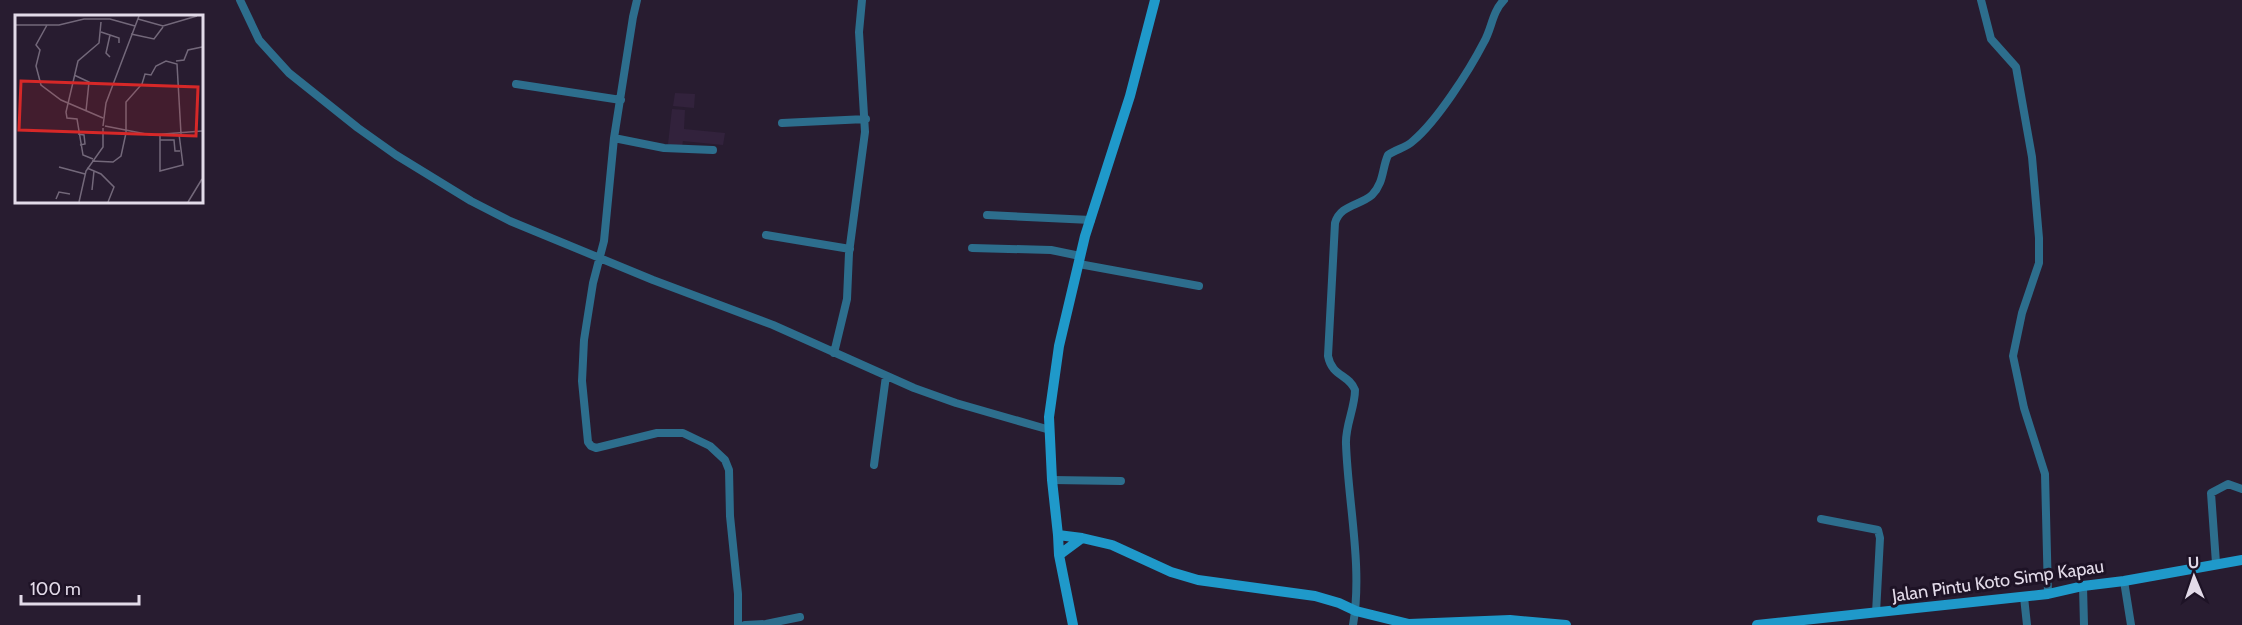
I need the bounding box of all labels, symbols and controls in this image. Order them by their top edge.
inset map [15,15,202,202]
north arrow [2164,547,2224,607]
text: U [2187,553,2200,572]
street label: Jalan Pintu Koto Simp Kapau [1890,555,2105,607]
scale bar [21,568,140,606]
text: 100 m [30,578,81,600]

